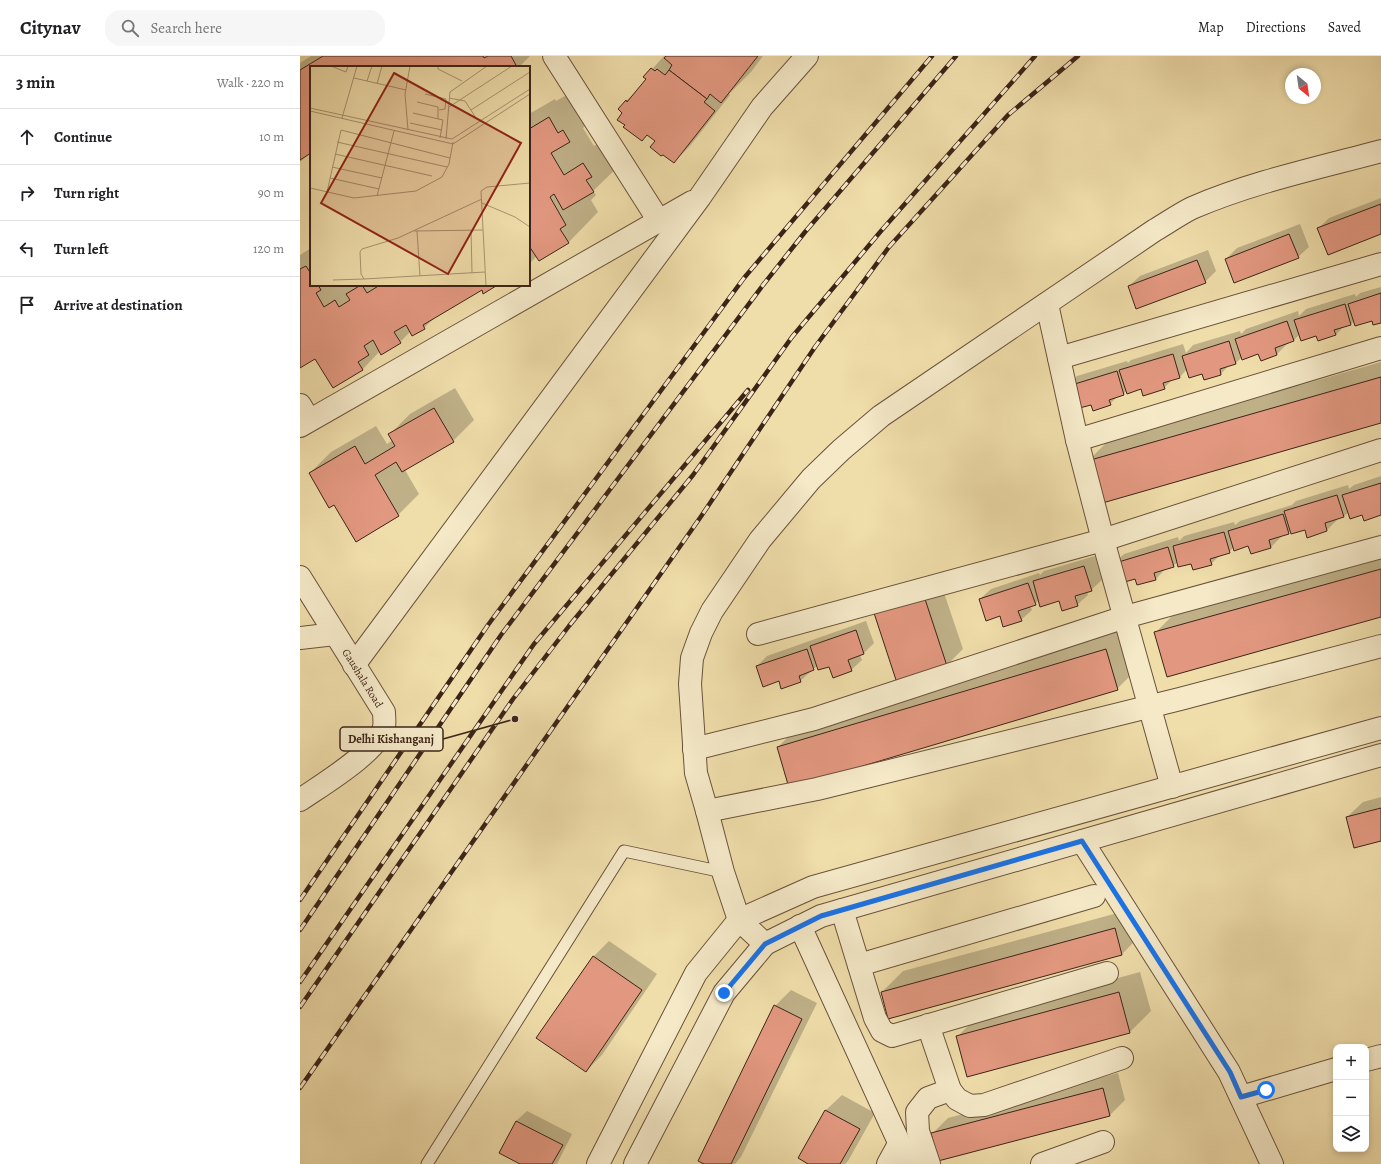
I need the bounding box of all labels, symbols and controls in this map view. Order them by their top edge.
search box [105,10,385,46]
text: Citynav [20,15,81,41]
icon: search [119,17,141,39]
text: Search here [151,18,222,38]
text: Map [1198,18,1224,37]
text: Directions [1246,18,1306,37]
text: Saved [1328,18,1361,37]
inset map [310,66,530,286]
north arrow [1285,68,1321,104]
text: 3 min [16,71,55,94]
text: Walk · 220 m [217,74,284,91]
icon: ahead [16,126,38,148]
text: Continue [54,127,112,147]
text: 10 m [259,128,284,145]
icon: right [16,182,38,204]
text: Turn right [54,183,119,203]
text: 90 m [258,184,284,201]
icon: left [16,238,38,260]
text: Turn left [54,239,109,259]
text: 120 m [253,240,284,257]
icon: arrive [16,294,38,316]
text: Arrive at destination [54,295,183,315]
street label: Gaushala Road [339,646,387,710]
callout: Delhi Kishanganj [340,727,443,751]
text: Delhi Kishanganj [348,731,434,747]
route end [715,984,733,1002]
map controls [1333,1044,1369,1152]
button: + [1333,1044,1369,1080]
button: − [1333,1080,1369,1116]
route start [1257,1081,1275,1099]
button: layers [1333,1116,1369,1152]

